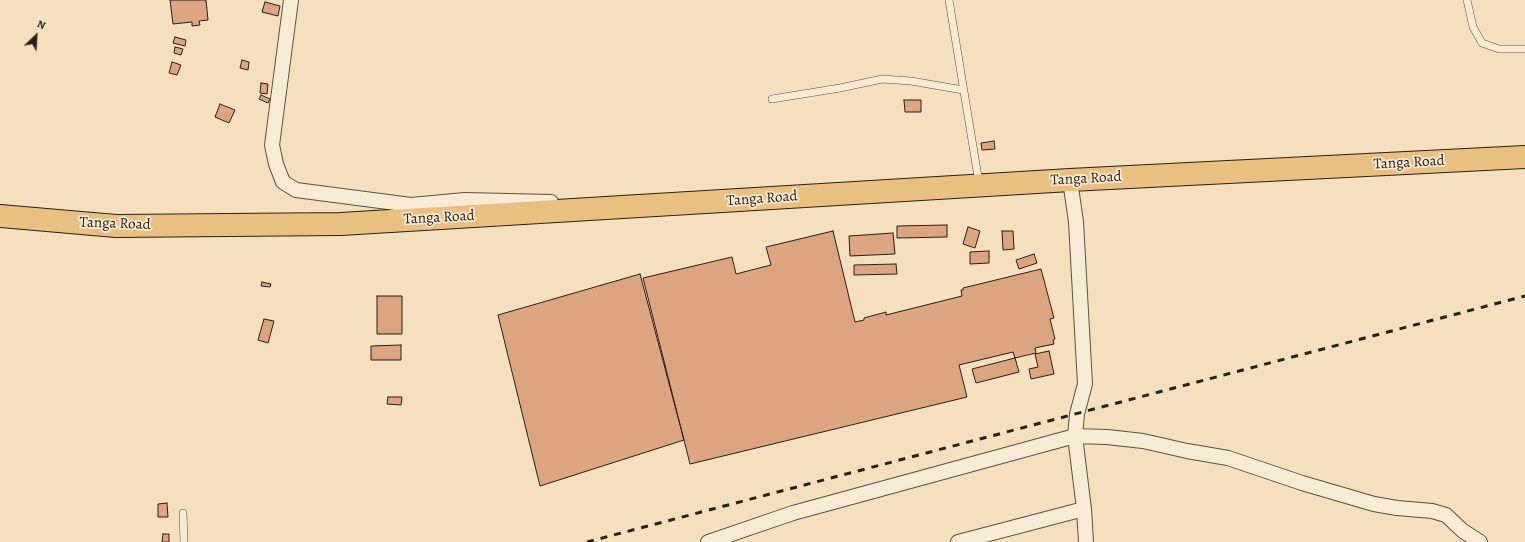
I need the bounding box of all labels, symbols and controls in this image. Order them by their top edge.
north arrow [16,16,56,56]
text: N [34,16,48,33]
street label: Tanga Road [1373,152,1445,174]
street label: Tanga Road [1050,168,1122,190]
street label: Tanga Road [726,188,798,210]
street label: Tanga Road [403,207,475,229]
street label: Tanga Road [79,214,151,234]

